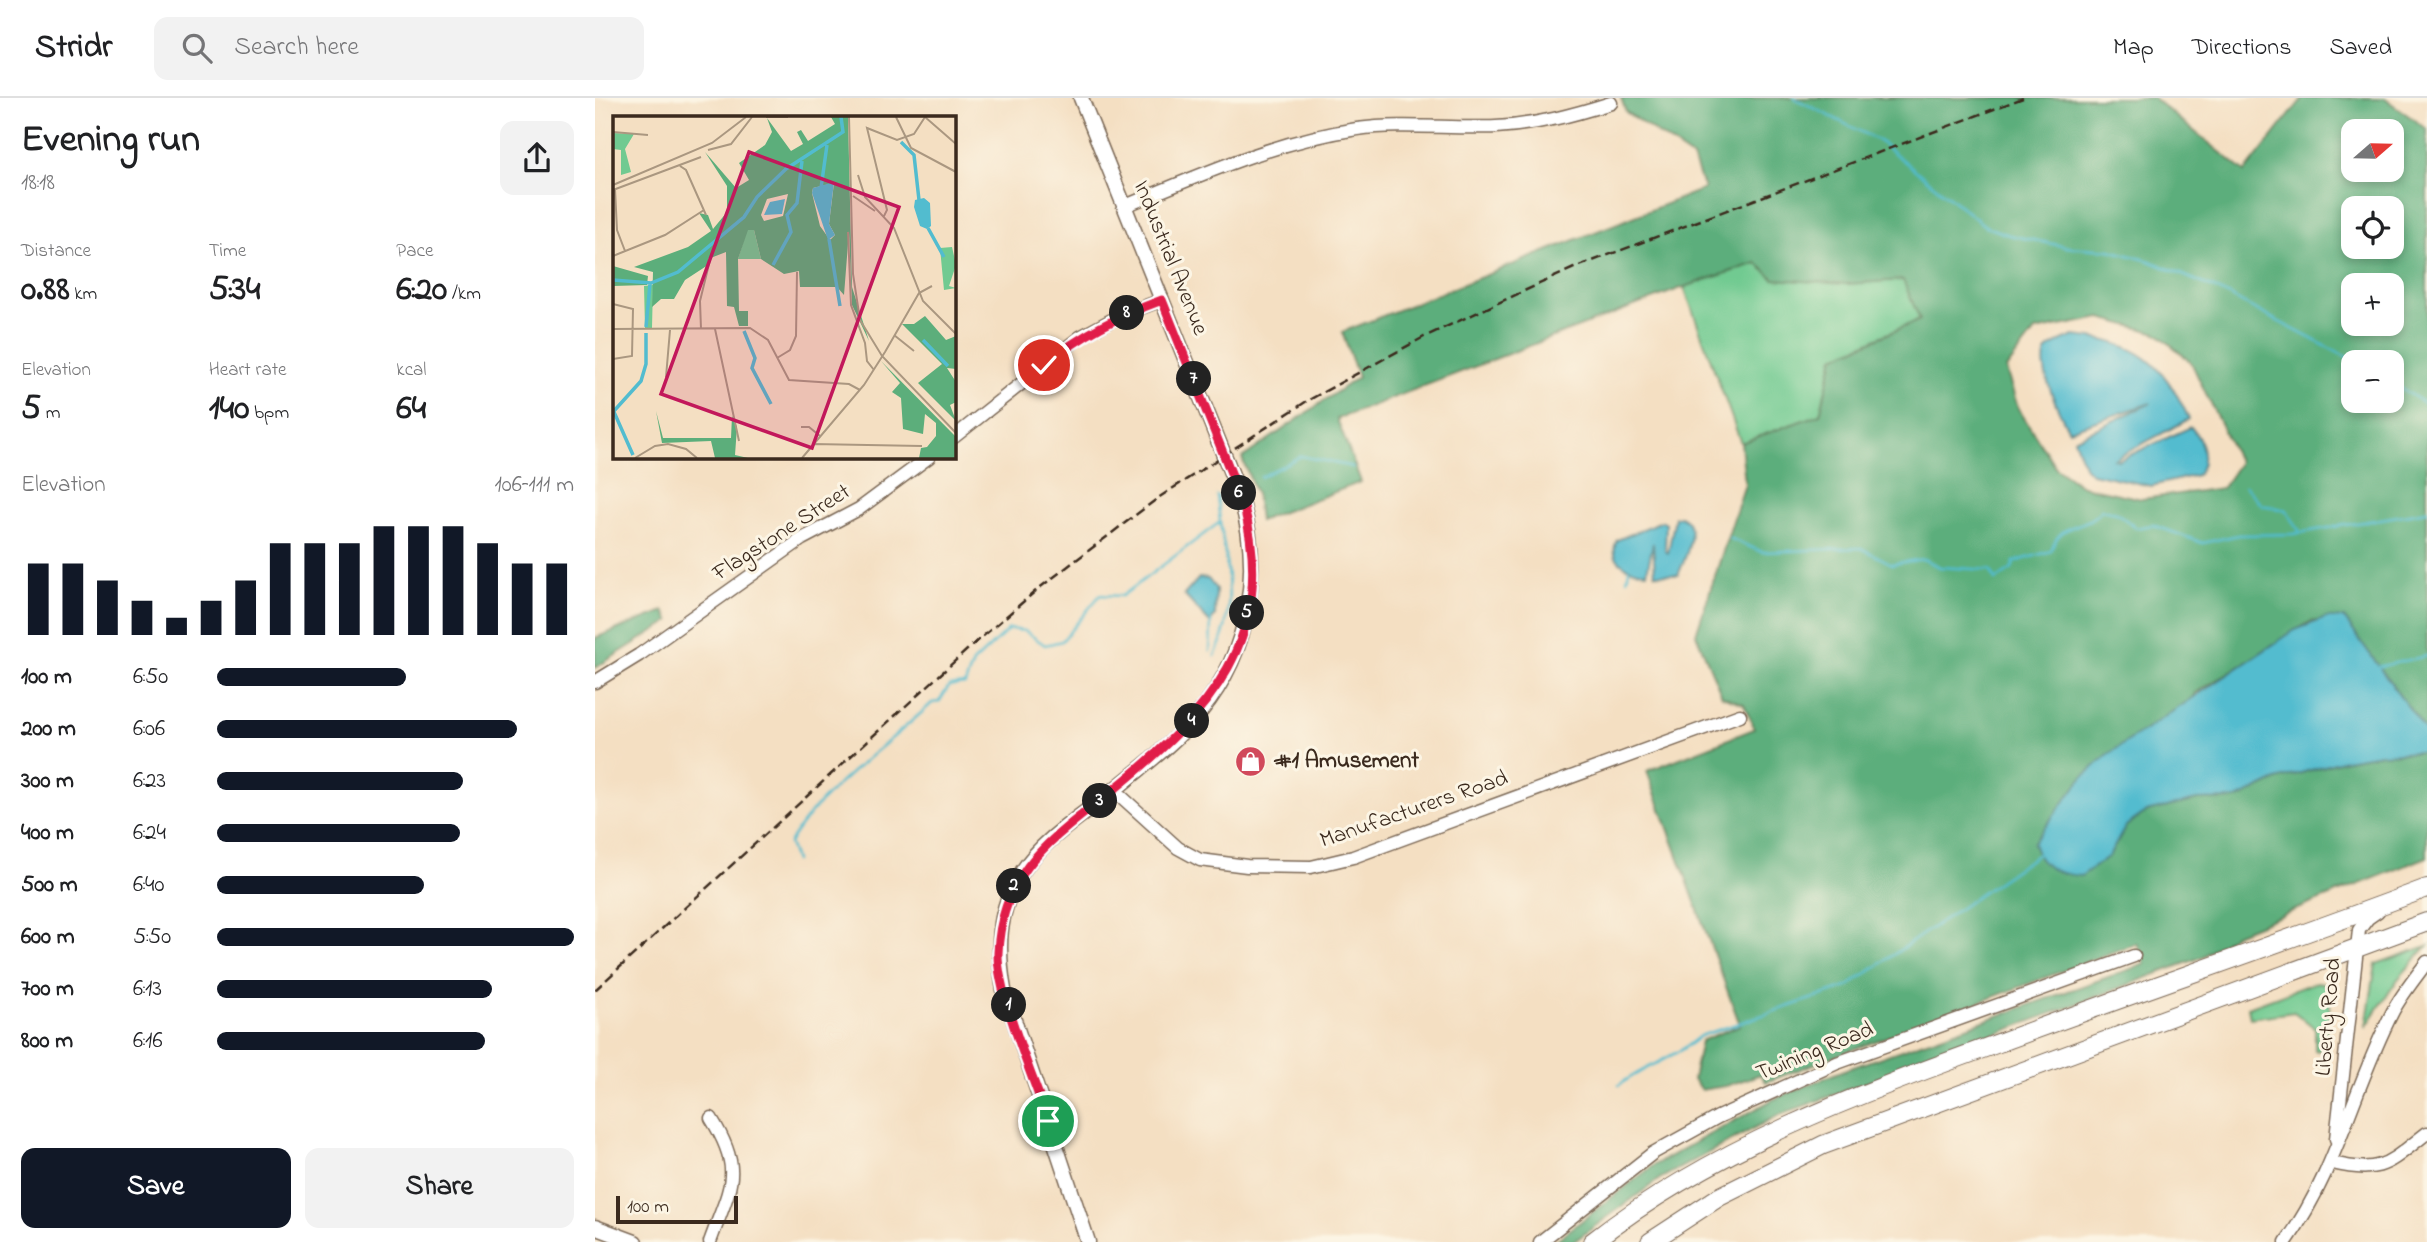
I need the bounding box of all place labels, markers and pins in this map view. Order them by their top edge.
pin: 8 [1109,296,1145,330]
pin [1014,335,1074,395]
pin: 7 [1177,362,1211,396]
pin: 6 [1221,476,1257,510]
pin: 5 [1229,596,1265,630]
pin: 4 [1175,704,1209,738]
shop icon: #1 Amusement [1234,744,1268,778]
place label: #1 Amusement [1273,745,1419,778]
pin: 3 [1083,784,1117,818]
pin: 2 [997,868,1031,904]
pin: 1 [991,988,1027,1023]
pin [1018,1091,1078,1151]

